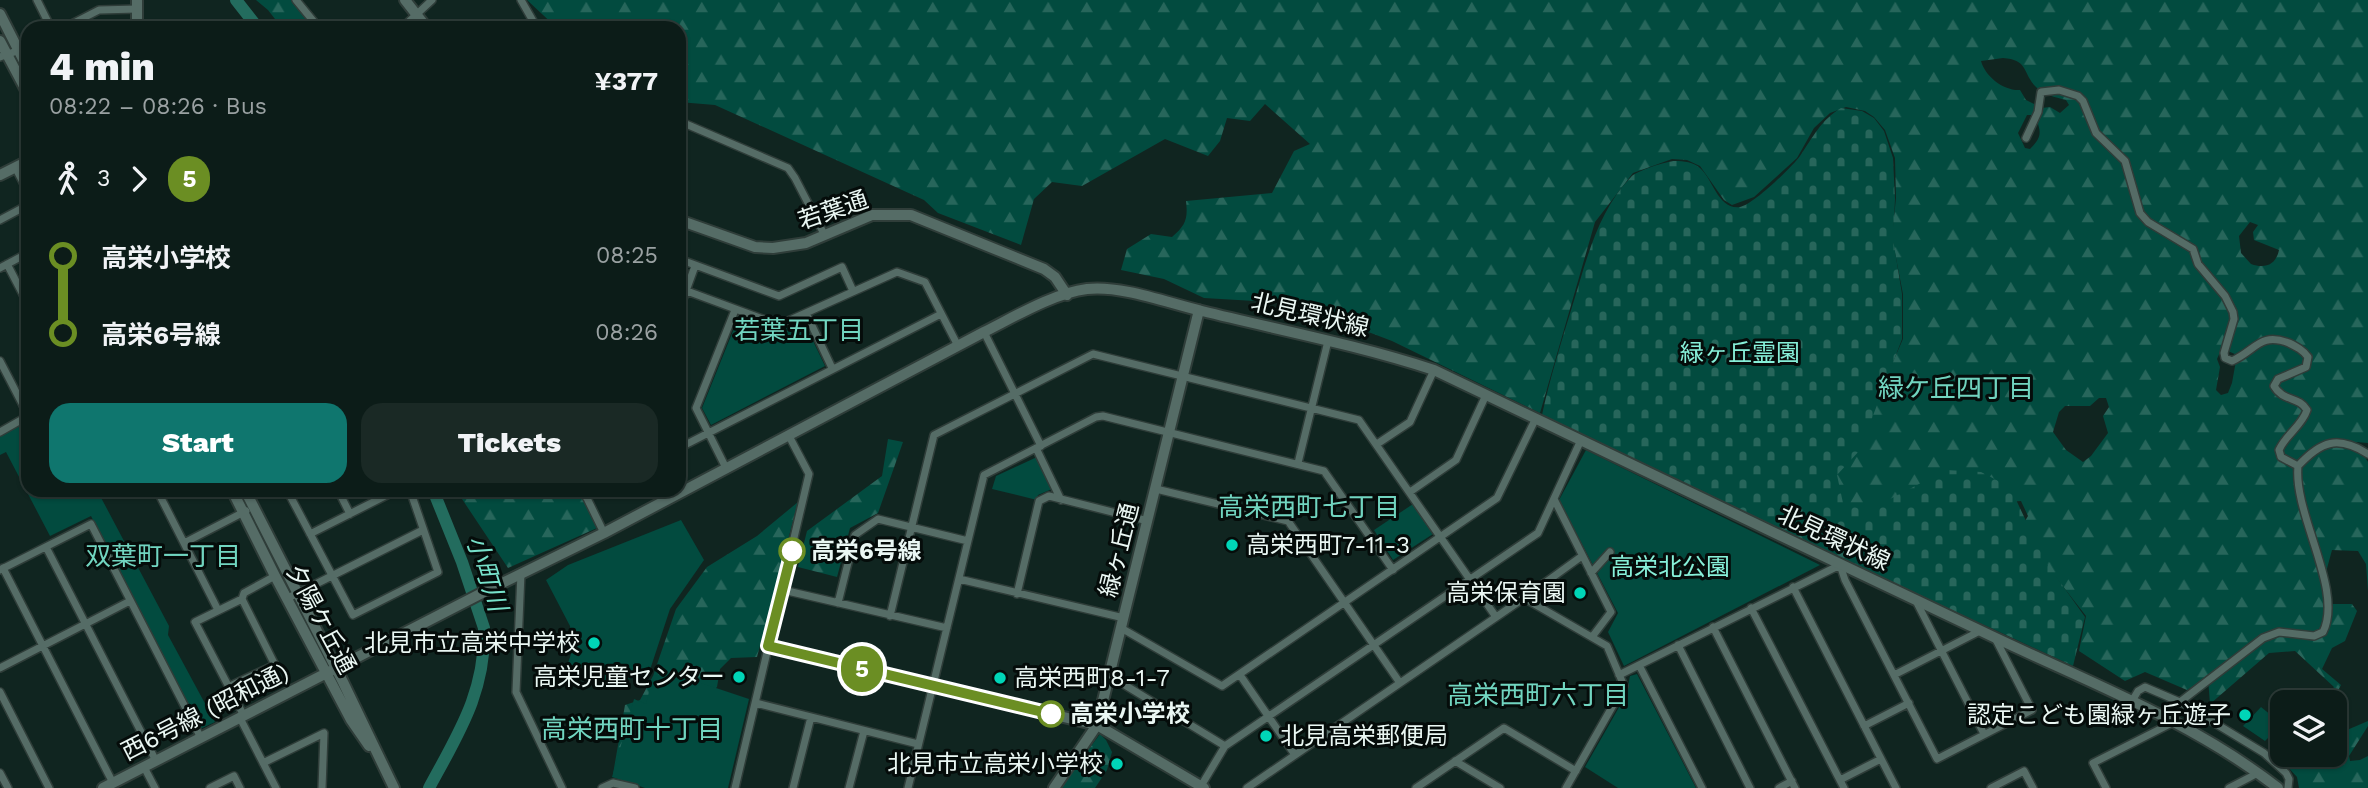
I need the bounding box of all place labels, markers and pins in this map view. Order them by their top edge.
place label: 高栄西町7-11-3 [1246,531,1410,559]
place label: 高栄6号線 [811,537,922,565]
marker: 高栄西町7-11-3 [1224,537,1240,553]
marker: 高栄6号線 [779,538,805,564]
place label: 高栄保育園 [1446,579,1566,607]
marker: 高栄保育園 [1572,585,1588,601]
place label: 北見市立高栄中学校 [364,629,580,657]
marker: 北見市立高栄中学校 [586,635,602,651]
place label: 高栄児童センター [533,663,725,691]
place label: 高栄西町8-1-7 [1014,664,1170,692]
marker: 高栄児童センター [731,669,747,685]
marker: 高栄西町8-1-7 [992,670,1008,686]
place label: 高栄小学校 [1070,700,1190,728]
marker: 高栄小学校 [1038,701,1064,727]
place label: 認定こども園緑ヶ丘遊子 [1967,701,2231,729]
marker: 認定こども園緑ヶ丘遊子 [2237,707,2253,723]
place label: 北見高栄郵便局 [1280,722,1448,750]
marker: 北見高栄郵便局 [1258,728,1274,744]
place label: 北見市立高栄小学校 [887,750,1103,778]
marker: 北見市立高栄小学校 [1109,756,1125,772]

